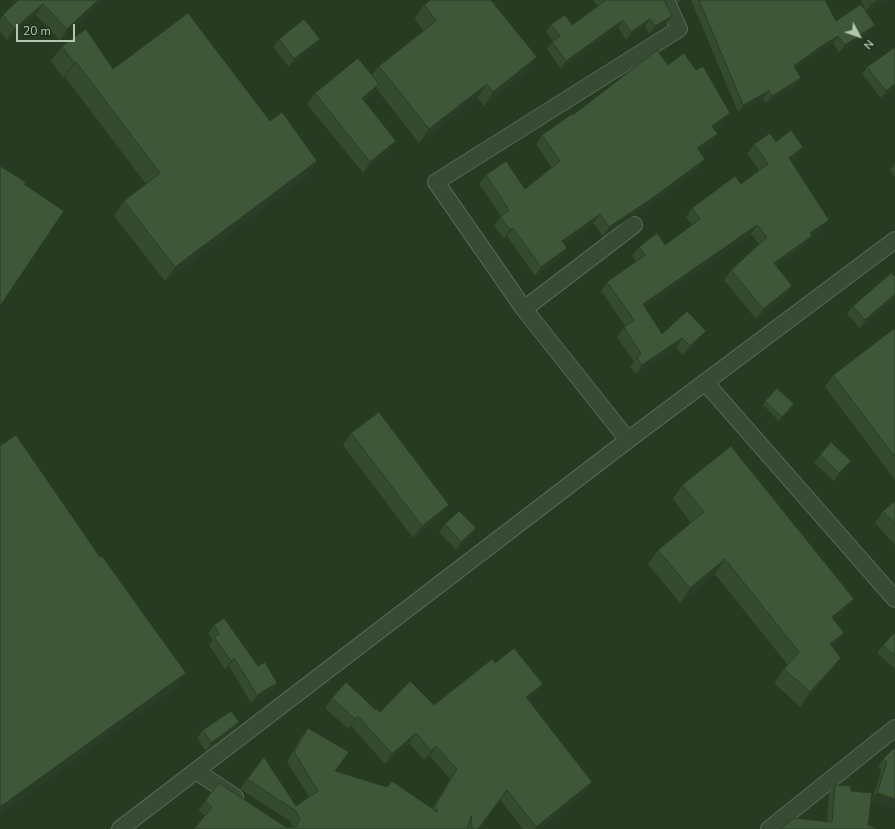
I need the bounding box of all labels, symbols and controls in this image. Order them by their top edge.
scale bar [18,16,77,42]
north arrow [839,16,879,56]
text: 20 m [23,23,51,39]
text: N [860,36,877,52]

